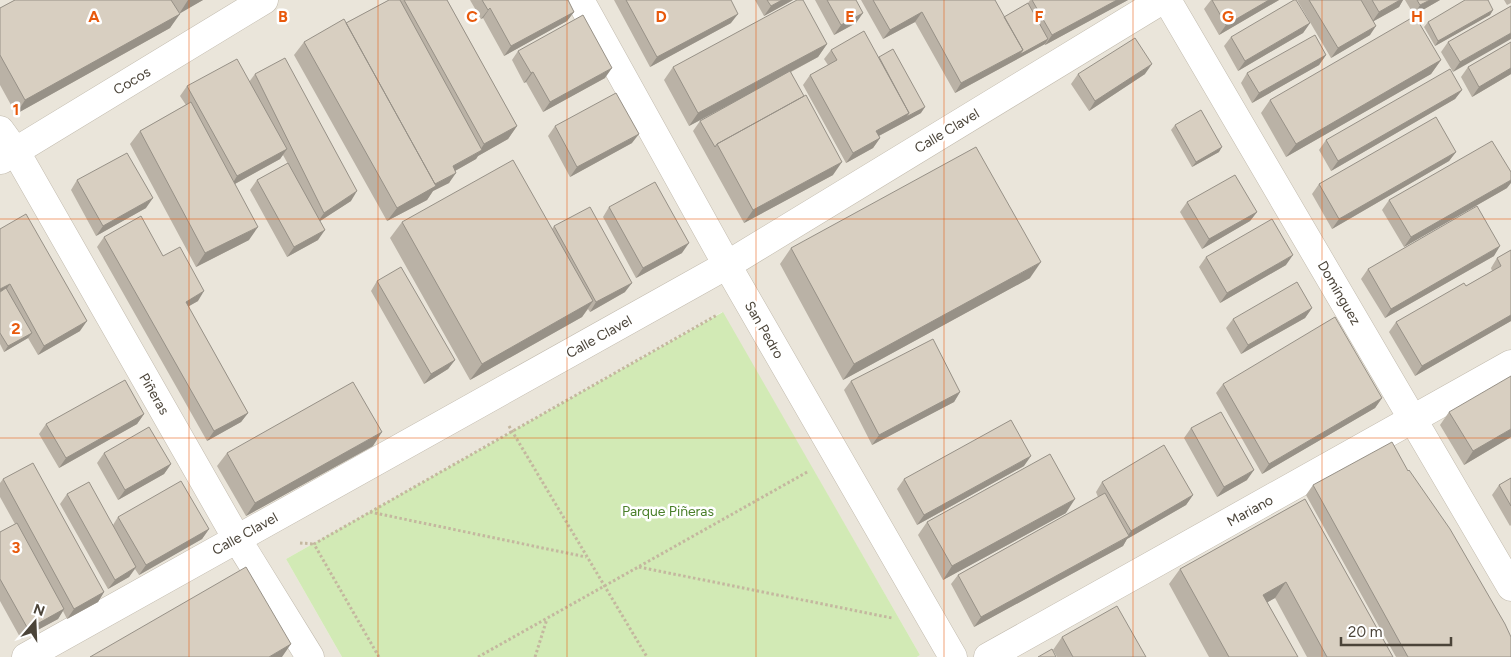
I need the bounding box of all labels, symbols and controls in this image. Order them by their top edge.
text: A [88,7,100,26]
text: B [278,7,288,26]
text: C [466,7,478,26]
text: D [655,7,667,26]
text: E [845,7,855,26]
text: F [1035,7,1044,26]
text: G [1222,7,1234,26]
text: H [1411,7,1423,26]
street label: Cocos [110,63,154,99]
text: 1 [13,100,19,119]
street label: Calle Clavel [912,105,982,157]
street label: Domínguez [1314,258,1364,328]
street label: San Pedro [741,298,787,362]
street label: Calle Clavel [563,312,635,362]
text: 2 [11,319,21,338]
street label: Piñeras [135,370,173,418]
street label: Mariano [1224,491,1276,531]
park label: Parque Piñeras [622,503,714,520]
street label: Calle Clavel [209,509,281,559]
text: 3 [12,538,21,557]
north arrow [10,597,60,647]
text: N [31,600,47,620]
scale bar [1341,614,1451,646]
text: 20 m [1348,623,1382,641]

